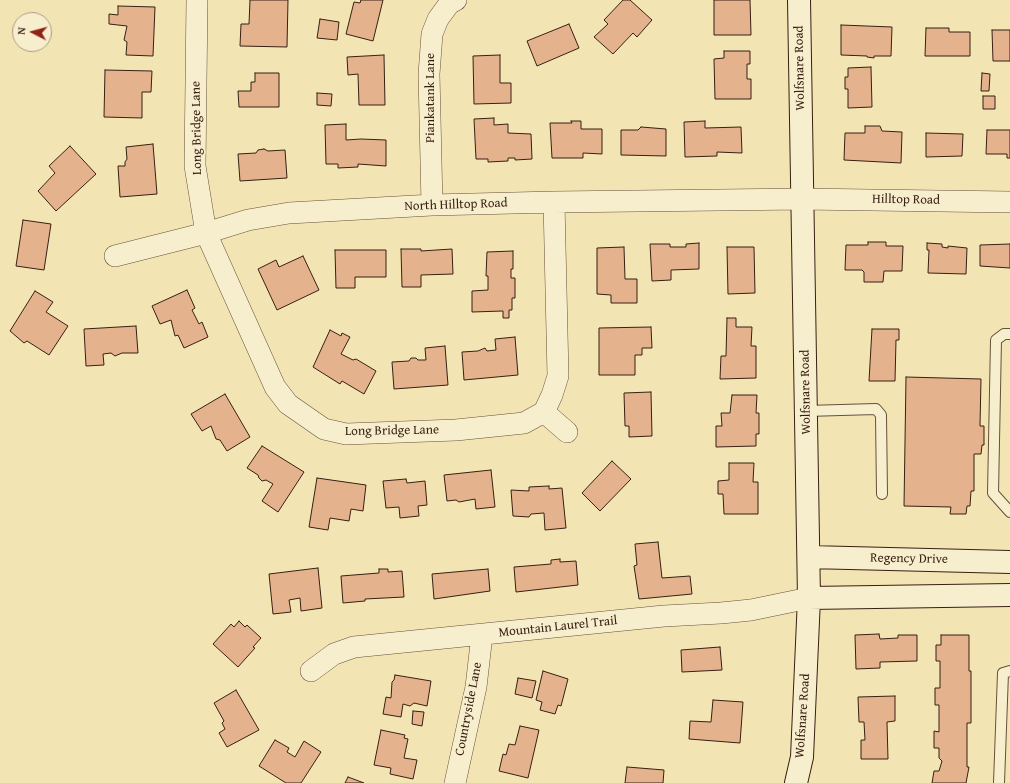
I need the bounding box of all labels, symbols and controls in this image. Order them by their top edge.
north arrow [12,12,52,52]
street label: Wolfsnare Road [791,25,809,111]
text: N [13,26,29,35]
street label: Piankatank Lane [423,53,439,143]
street label: Long Bridge Lane [188,81,206,175]
street label: Hilltop Road [872,192,940,208]
street label: North Hilltop Road [404,195,508,215]
street label: Wolfsnare Road [797,349,815,435]
street label: Long Bridge Lane [345,422,439,440]
street label: Regency Drive [870,551,948,567]
street label: Mountain Laurel Trail [498,613,618,641]
street label: Countryside Lane [452,661,486,757]
street label: Wolfsnare Road [792,673,814,759]

